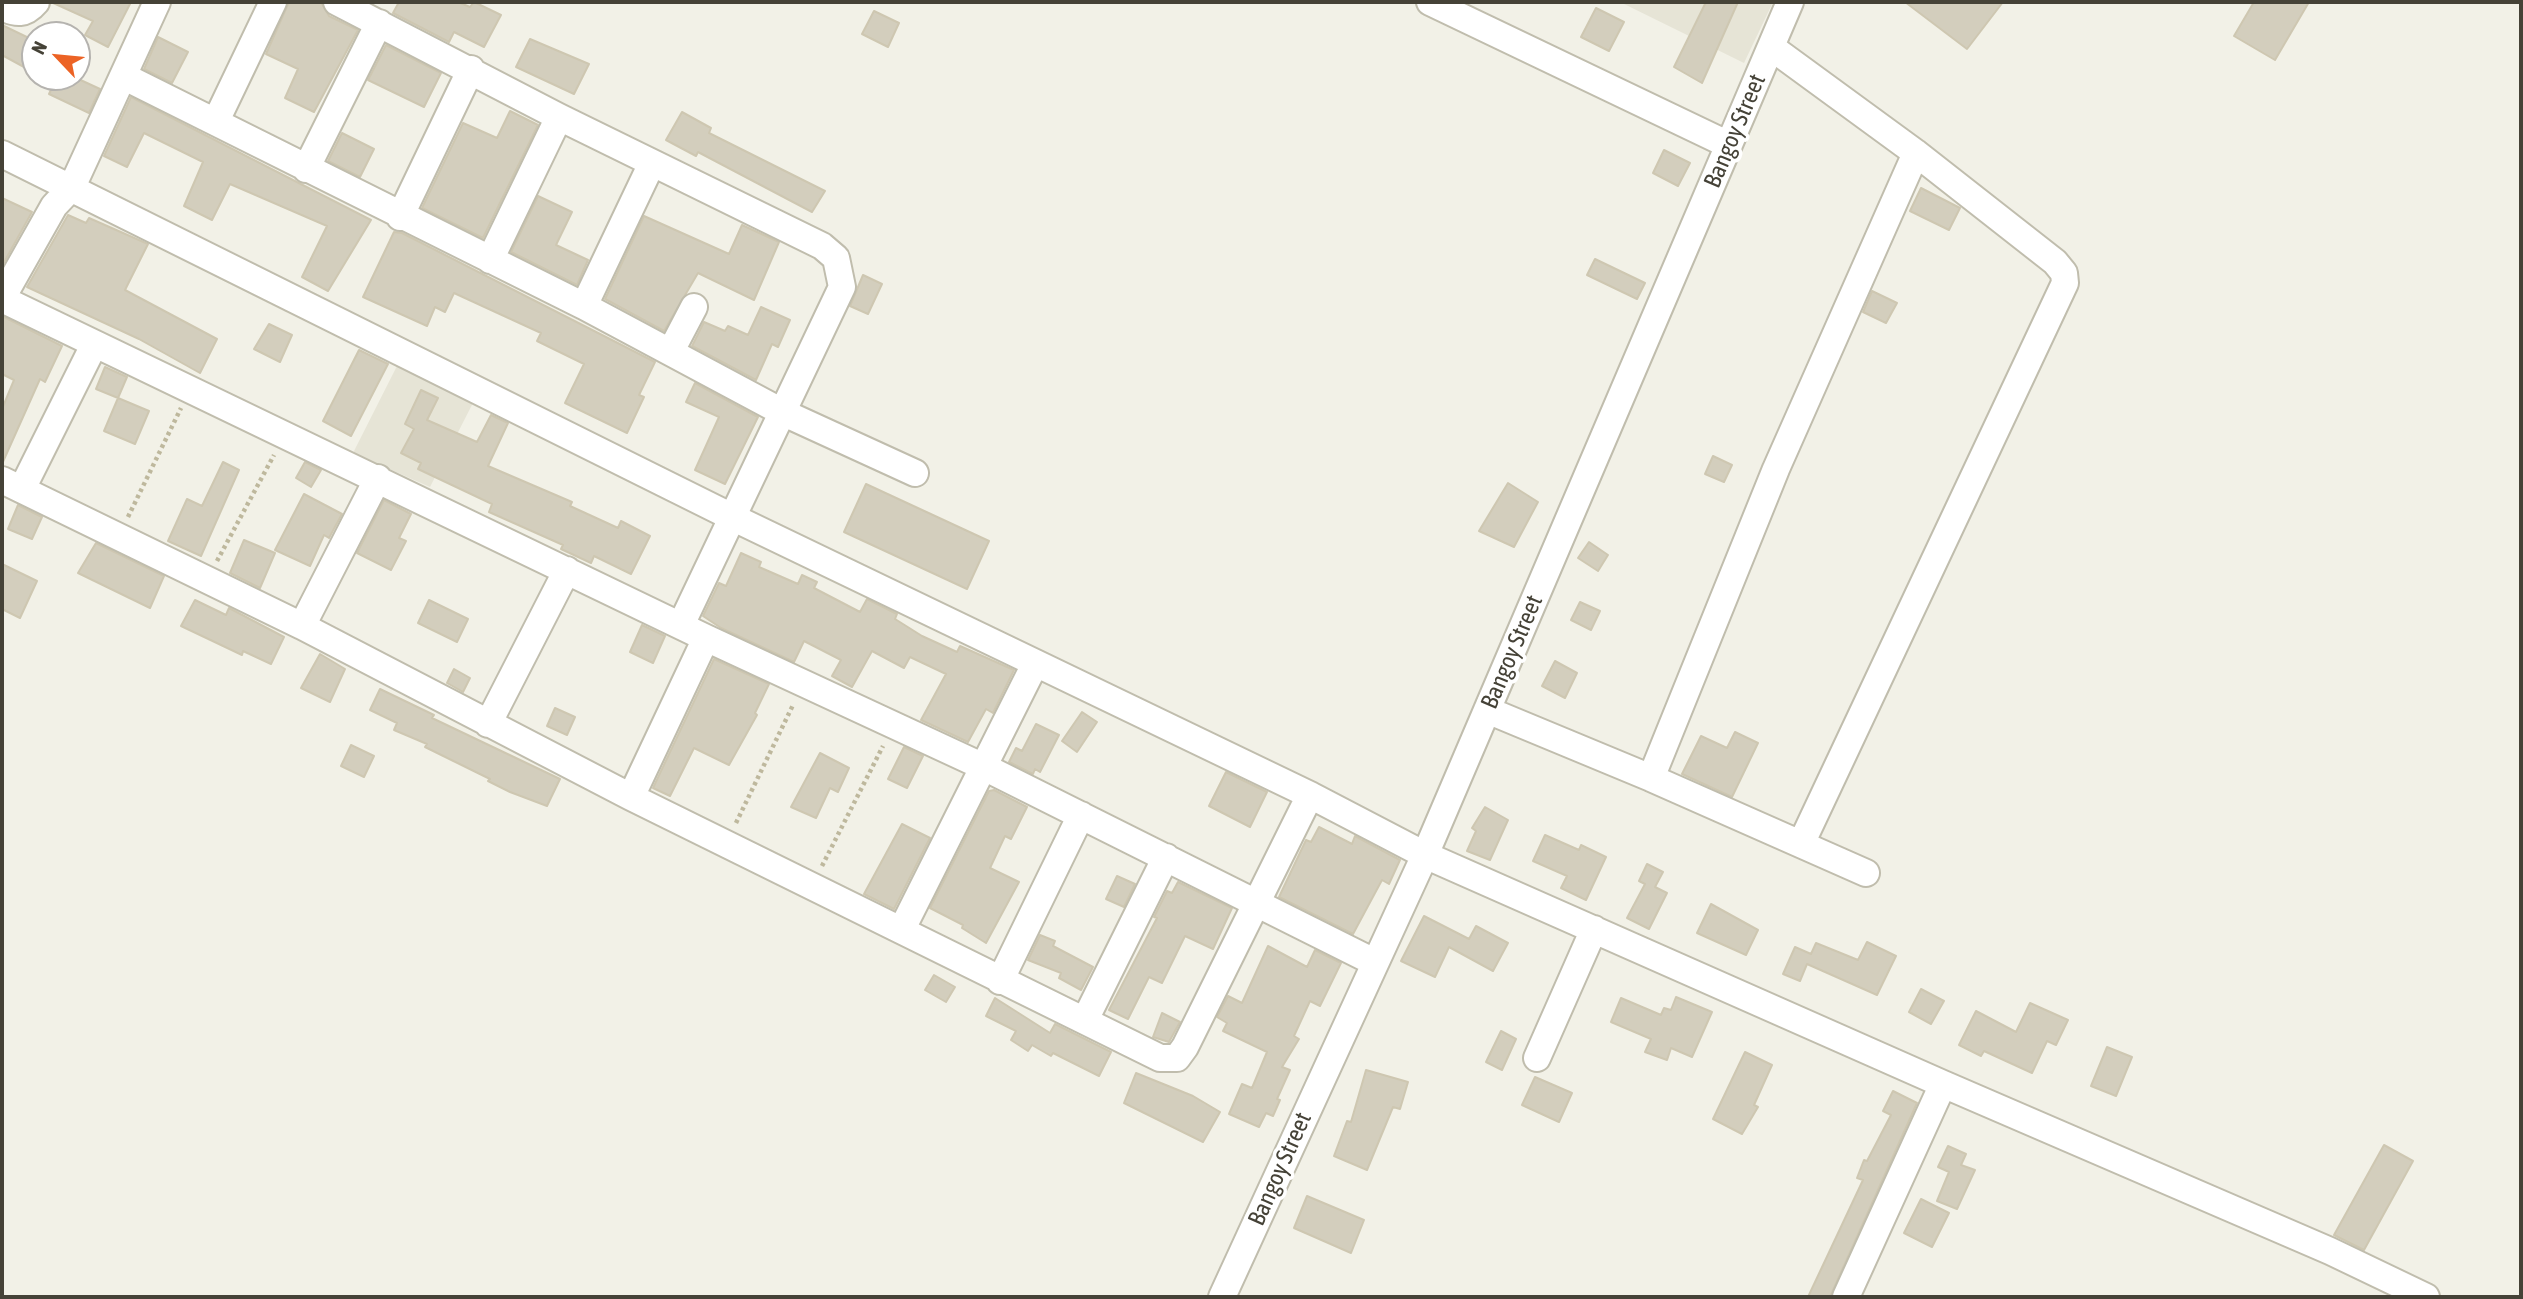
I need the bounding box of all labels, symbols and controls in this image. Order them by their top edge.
north arrow [21,21,91,91]
text: N [27,38,51,58]
street label: Bangoy Street [1698,70,1772,192]
street label: Bangoy Street [1475,591,1549,713]
street label: Bangoy Street [1242,1108,1318,1230]

